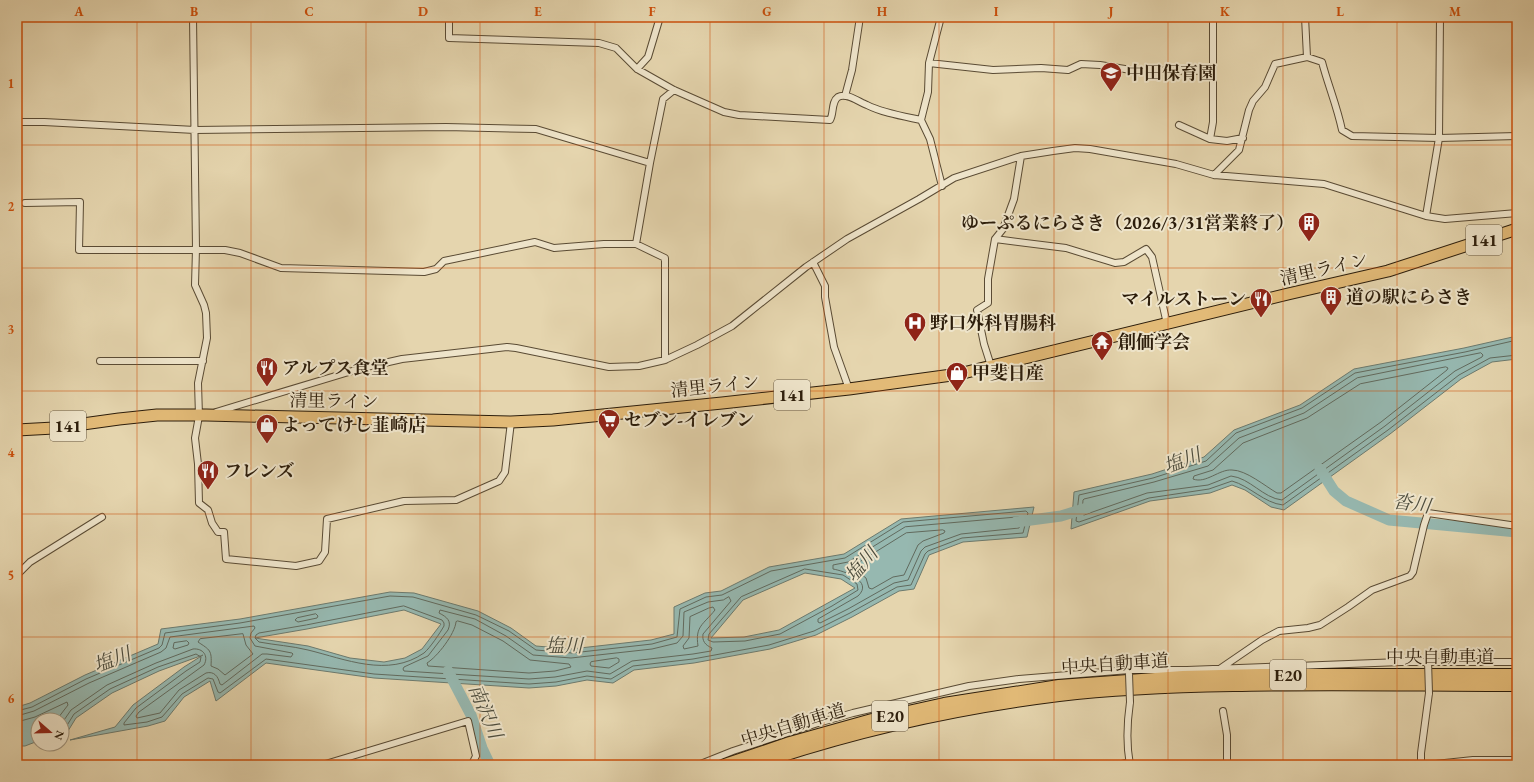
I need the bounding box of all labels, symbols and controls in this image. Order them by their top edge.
text: A [73,3,84,20]
text: B [190,3,198,20]
text: C [304,3,314,20]
text: D [418,3,428,20]
text: E [534,3,542,20]
text: F [648,3,656,20]
text: G [762,3,772,20]
text: H [877,3,888,20]
text: I [994,3,999,20]
text: J [1107,3,1114,20]
text: K [1220,3,1231,20]
text: L [1336,3,1344,20]
text: M [1449,3,1461,20]
school or university icon: 中田保育園 [1098,60,1124,93]
place label: 中田保育園 [1126,61,1216,84]
text: 1 [8,75,15,92]
text: 2 [8,198,15,215]
building icon: ゆーぷるにらさき（2026/3/31営業終了） [1296,210,1322,243]
place label: ゆーぷるにらさき（2026/3/31営業終了） [961,211,1294,234]
road number: 141 [1466,225,1502,255]
street label: 清里ライン [1278,247,1370,290]
building icon: 道の駅にらさき [1318,284,1344,317]
place label: 道の駅にらさき [1346,285,1472,308]
restaurant icon: マイルストーン [1248,286,1274,319]
place label: マイルストーン [1121,287,1246,310]
hospital icon: 野口外科胃腸科 [902,310,928,343]
place label: 野口外科胃腸科 [930,311,1056,334]
text: 3 [8,321,15,338]
temple icon: 創価学会 [1089,329,1115,362]
place label: 創価学会 [1118,330,1190,353]
restaurant icon: アルプス食堂 [254,355,280,388]
place label: アルプス食堂 [282,356,389,379]
shop icon: 甲斐日産 [944,360,970,393]
place label: 甲斐日産 [972,361,1044,384]
street label: 清里ライン [669,369,761,402]
road number: 141 [774,380,810,410]
street label: 清里ライン [289,388,379,413]
supermarket icon: セブン-イレブン [596,407,622,440]
place label: セブン-イレブン [624,408,754,431]
road number: 141 [50,411,86,441]
shop icon: よってけし韮崎店 [254,412,280,445]
place label: よってけし韮崎店 [282,413,426,436]
water label: 塩川 [1160,441,1206,479]
text: 4 [8,444,15,461]
restaurant icon: フレンズ [195,458,221,491]
place label: フレンズ [224,459,294,482]
water label: 沓川 [1391,488,1434,519]
water label: 塩川 [839,540,885,587]
text: 5 [8,567,14,584]
water label: 塩川 [545,633,585,658]
water label: 塩川 [90,640,136,678]
street label: 中央自動車道 [1386,645,1494,668]
street label: 中央自動車道 [1060,648,1170,679]
road number: E20 [1270,660,1306,690]
water label: 南沢川 [463,680,509,744]
text: 6 [8,690,15,707]
street label: 中央自動車道 [738,698,848,751]
road number: E20 [872,701,908,731]
north arrow [30,712,70,752]
text: N [51,729,67,742]

